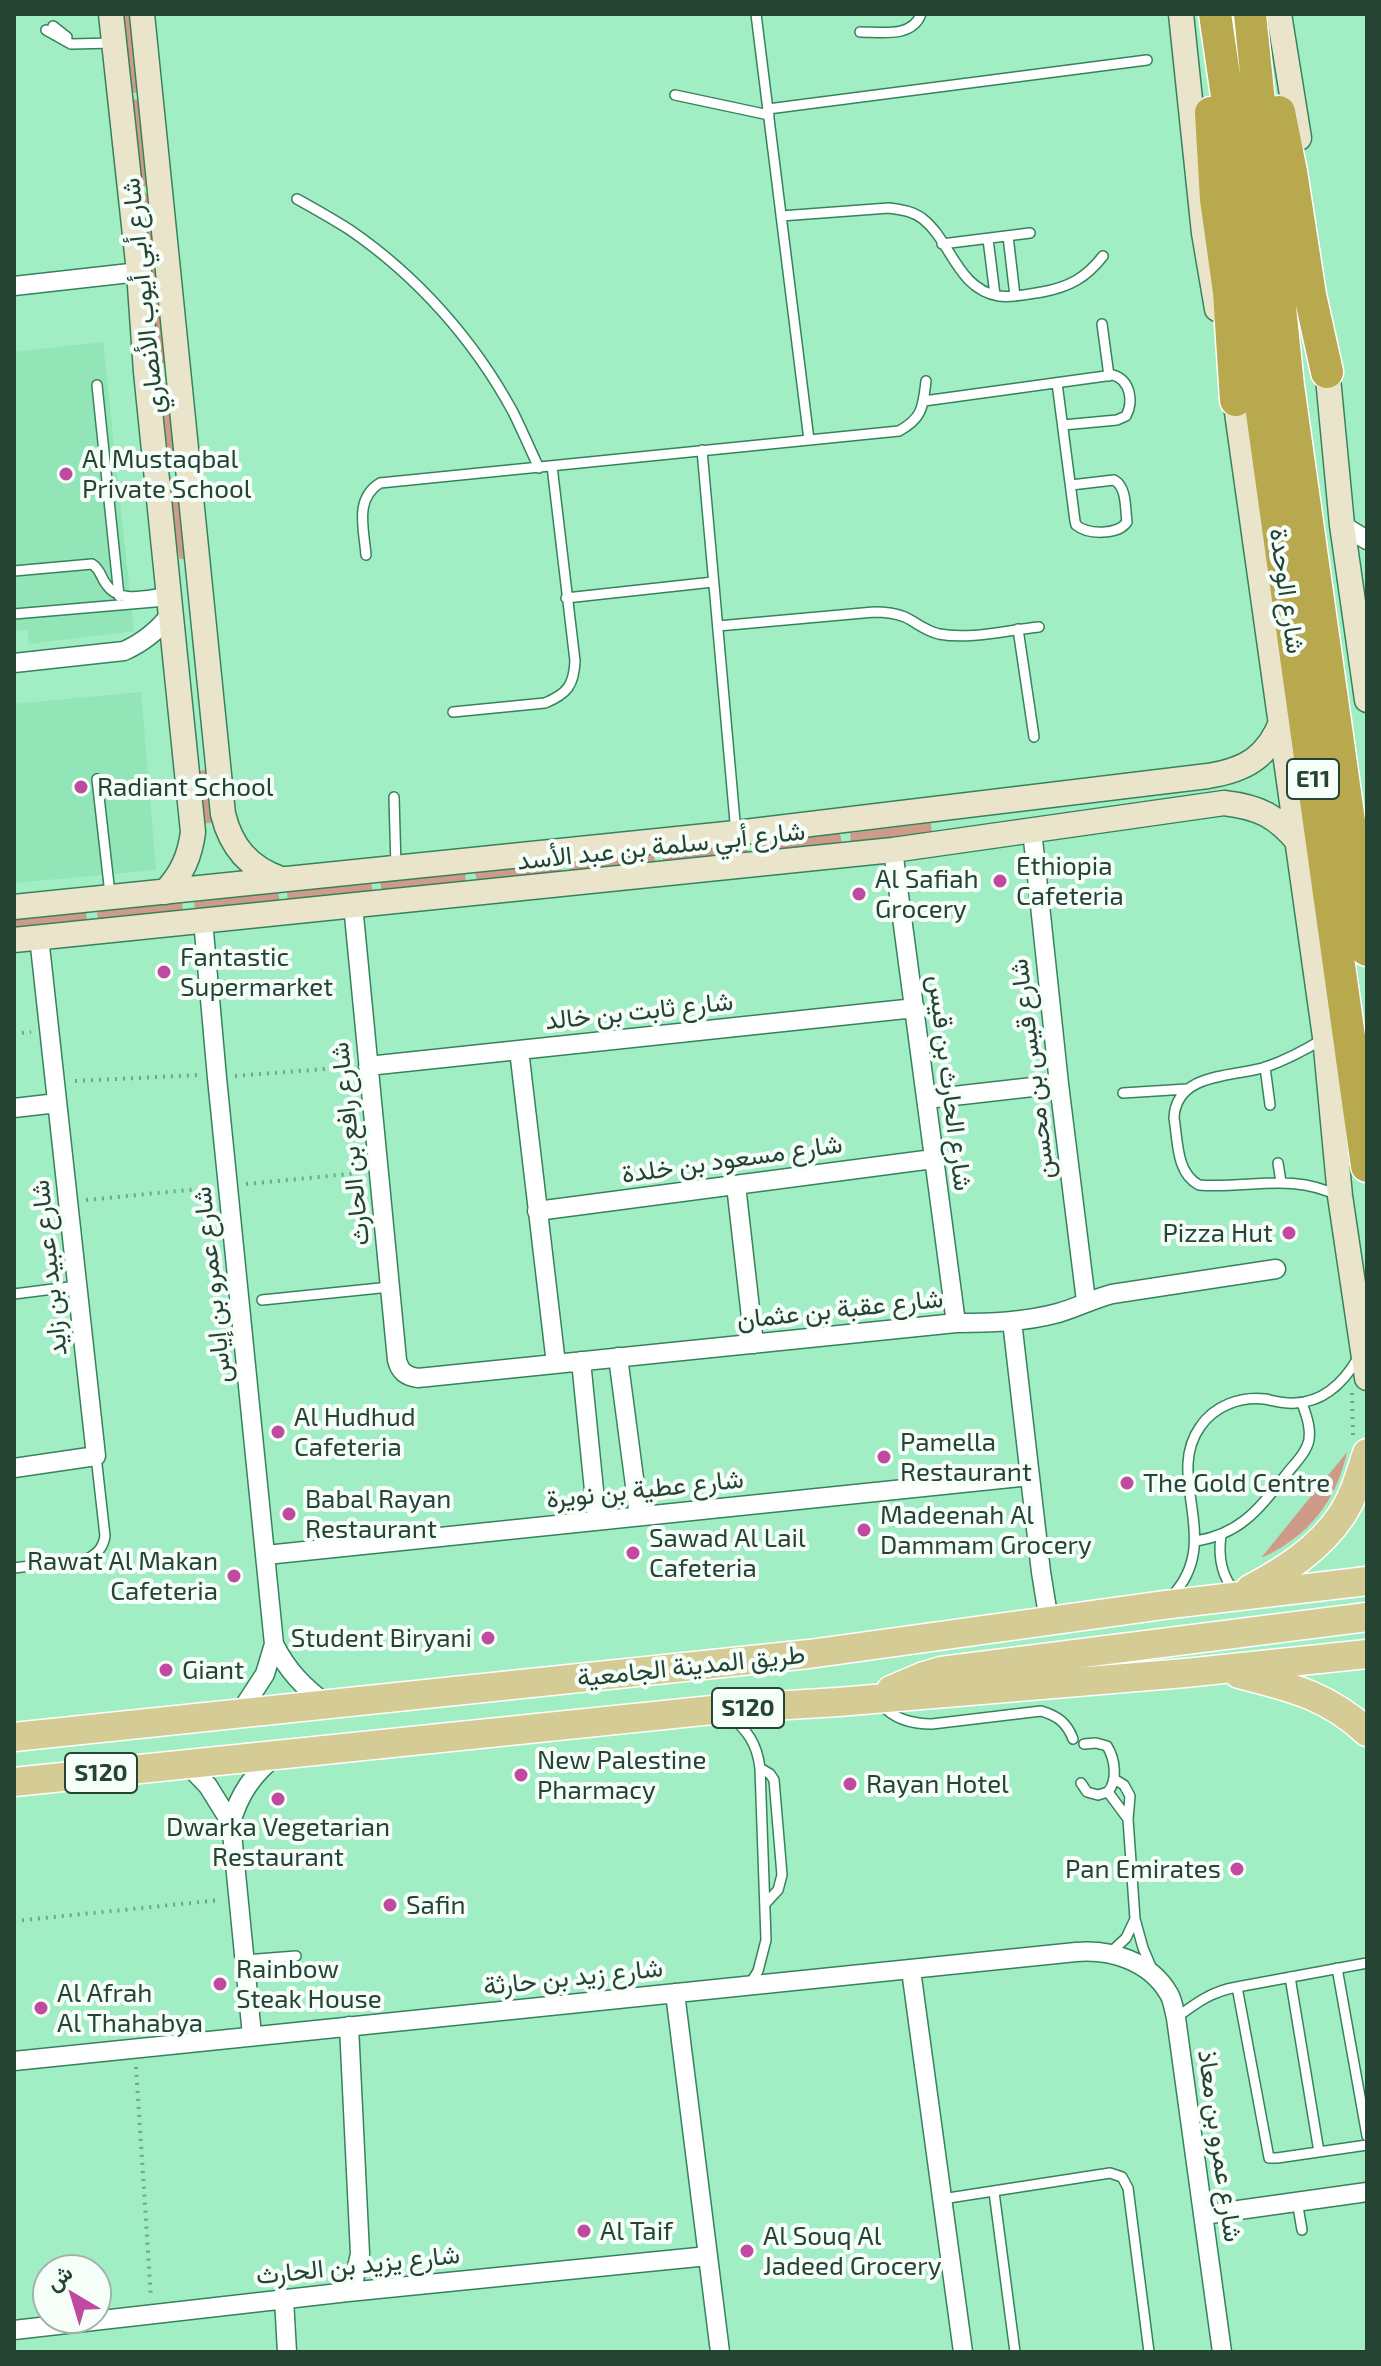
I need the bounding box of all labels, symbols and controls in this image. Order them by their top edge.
street label: شارع أبي أيوب الأنصاري [115,176,171,416]
place label: Al Mustaqbal Private School [82,443,251,504]
marker: Al Mustaqbal Private School [57,465,75,483]
street label: شارع الوحدة [1263,526,1311,656]
road number: E11 [1287,759,1339,799]
place label: Radiant School [97,771,273,803]
marker: Radiant School [72,778,90,796]
street label: شارع أبي سلمة بن عبد الأسد [515,815,807,877]
place label: Ethiopia Cafeteria [1016,850,1124,912]
place label: Al Safiah Grocery [875,863,979,924]
marker: Ethiopia Cafeteria [991,872,1009,890]
marker: Al Safiah Grocery [850,885,868,903]
place label: Fantastic Supermarket [180,941,333,1002]
street label: شارع قيس بن محسن [1003,957,1061,1181]
marker: Fantastic Supermarket [155,963,173,981]
street label: شارع الحارث بن قيس [921,973,979,1193]
street label: شارع ثابت بن خالد [543,986,735,1036]
street label: شارع رافع بن الحارث [324,1041,376,1247]
street label: شارع مسعود بن خلدة [620,1128,844,1190]
street label: شارع عبيد بن زايد [24,1178,74,1358]
street label: شارع عمرو بن إياس [186,1185,238,1385]
place label: Pizza Hut [1163,1217,1273,1249]
marker: Pizza Hut [1280,1224,1298,1242]
street label: شارع عقبة بن عثمان [735,1283,945,1335]
place label: Al Hudhud Cafeteria [294,1401,416,1462]
marker: Al Hudhud Cafeteria [269,1423,287,1441]
place label: Pamella Restaurant [900,1426,1032,1488]
marker: Pamella Restaurant [875,1448,893,1466]
street label: شارع عطية بن نويرة [545,1463,745,1515]
place label: The Gold Centre [1143,1467,1330,1499]
marker: The Gold Centre [1118,1474,1136,1492]
place label: Babal Rayan Restaurant [305,1483,451,1544]
place label: Madeenah Al Dammam Grocery [880,1499,1092,1560]
marker: Babal Rayan Restaurant [280,1505,298,1523]
marker: Madeenah Al Dammam Grocery [855,1521,873,1539]
place label: Sawad Al Lail Cafeteria [649,1522,806,1584]
marker: Sawad Al Lail Cafeteria [624,1544,642,1562]
place label: Rawat Al Makan Cafeteria [27,1545,218,1606]
marker: Rawat Al Makan Cafeteria [225,1567,243,1585]
place label: Student Biryani [291,1622,472,1654]
marker: Student Biryani [479,1629,497,1647]
street label: طريق المدينة الجامعية [575,1639,807,1693]
place label: Giant [182,1654,244,1686]
marker: Giant [157,1661,175,1679]
road number: S120 [712,1688,784,1728]
place label: New Palestine Pharmacy [537,1744,706,1806]
road number: S120 [65,1753,137,1793]
marker: New Palestine Pharmacy [512,1766,530,1784]
place label: Rayan Hotel [866,1768,1009,1800]
marker: Rayan Hotel [841,1775,859,1793]
marker: Dwarka Vegetarian Restaurant [269,1790,287,1808]
place label: Dwarka Vegetarian Restaurant [166,1811,390,1872]
place label: Pan Emirates [1065,1853,1221,1885]
marker: Pan Emirates [1228,1860,1246,1878]
place label: Safin [406,1889,466,1921]
marker: Safin [381,1896,399,1914]
street label: شارع زيد بن حارثة [482,1952,664,2002]
place label: Rainbow Steak House [236,1953,382,2014]
marker: Rainbow Steak House [211,1975,229,1993]
place label: Al Afrah Al Thahabya [57,1977,203,2038]
marker: Al Afrah Al Thahabya [32,1999,50,2017]
street label: شارع عمرو بن معاذ [1191,2048,1249,2244]
place label: Al Taif [600,2215,673,2247]
place label: Al Souq Al Jadeed Grocery [763,2220,941,2282]
marker: Al Taif [575,2222,593,2240]
street label: شارع يزيد بن الحارث [255,2239,461,2291]
marker: Al Souq Al Jadeed Grocery [738,2242,756,2260]
north arrow [32,2254,112,2334]
text: ش [40,2258,77,2295]

